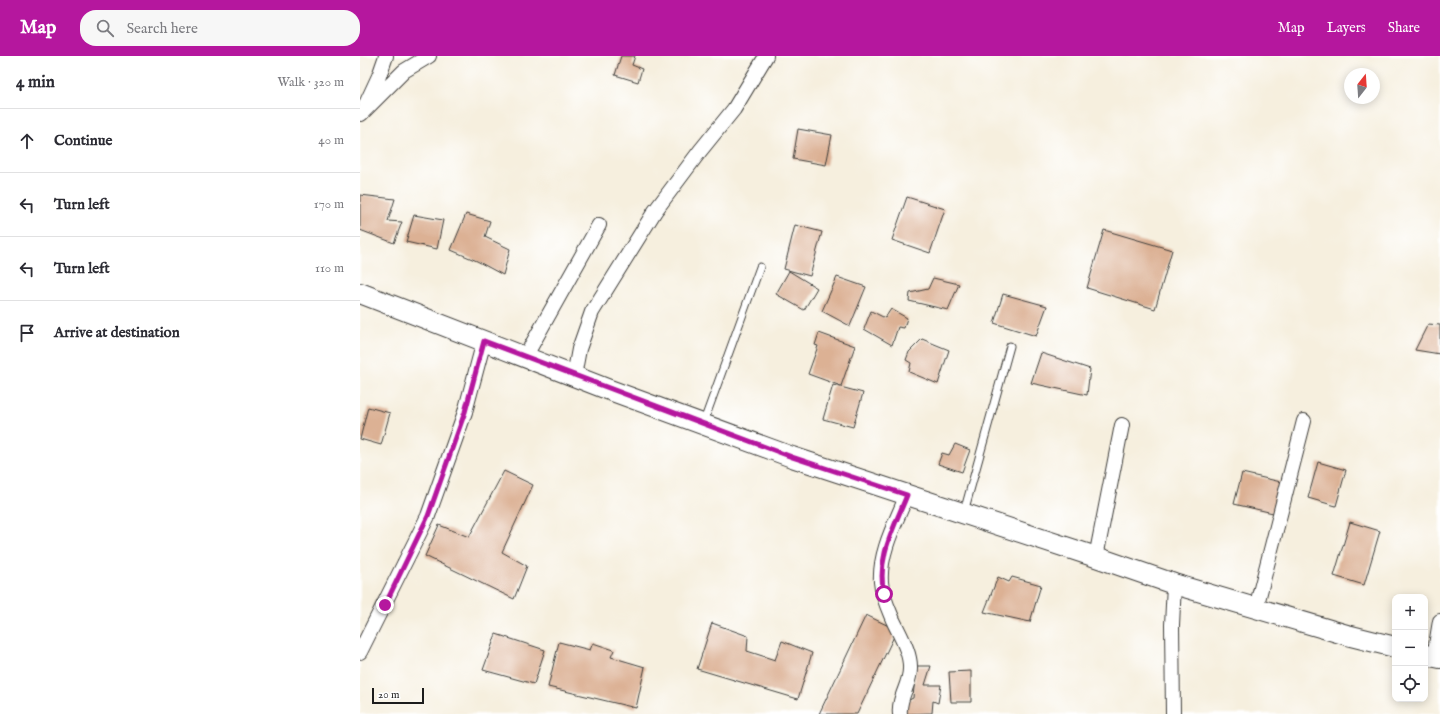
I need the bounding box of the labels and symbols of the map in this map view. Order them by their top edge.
north arrow [1344,68,1380,104]
route start [875,585,893,603]
route end [376,596,394,614]
scale bar [372,686,424,705]

